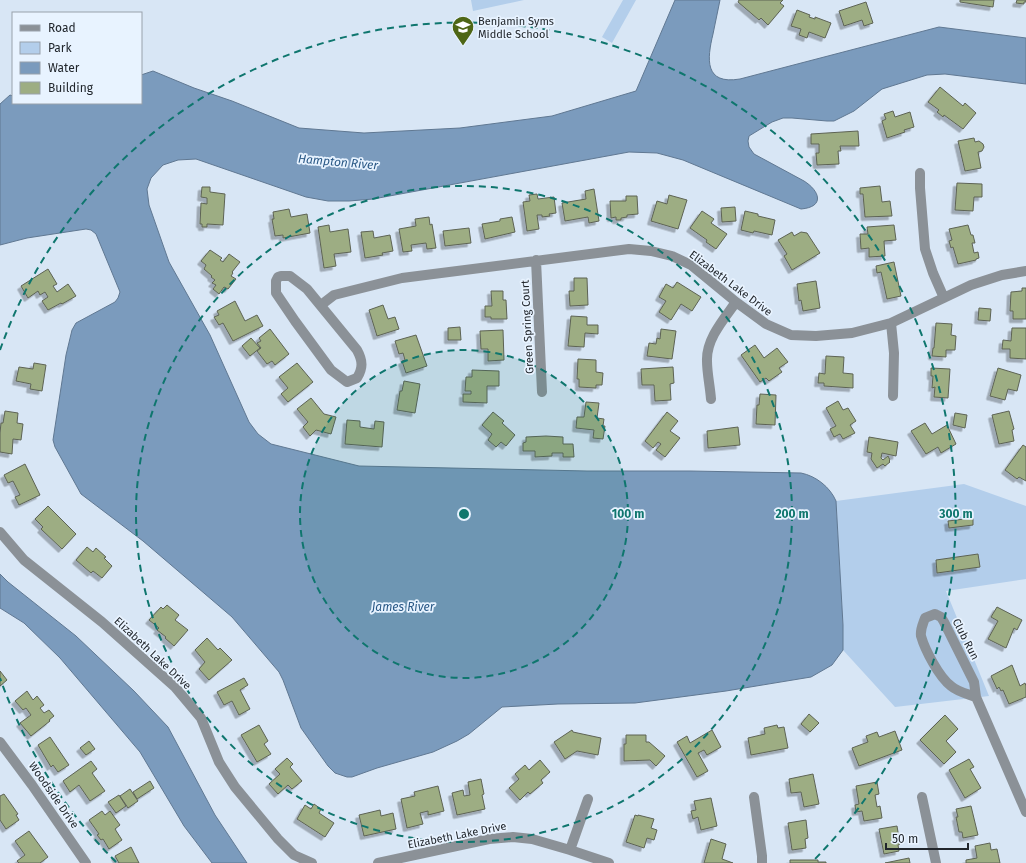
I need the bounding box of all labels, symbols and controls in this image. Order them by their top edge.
legend [12,12,142,104]
school or university icon: Benjamin Syms Middle School [450,14,476,47]
place label: Benjamin Syms Middle School [478,15,554,41]
text: Road [48,21,76,35]
text: Park [48,41,72,55]
text: Water [48,61,80,75]
text: Building [48,81,94,95]
water label: Hampton River [297,152,379,173]
street label: Elizabeth Lake Drive [687,248,775,319]
street label: Green Spring Court [519,280,536,374]
centre of rings [457,507,471,521]
text: 100 m [612,507,644,521]
text: 200 m [775,507,809,521]
text: 300 m [938,507,973,521]
water label: James River [371,600,435,614]
street label: Elizabeth Lake Drive [112,614,194,692]
street label: Club Run [950,616,981,662]
street label: Woodside Drive [26,760,81,831]
street label: Elizabeth Lake Drive [407,820,508,851]
scale bar [886,825,968,851]
text: 50 m [892,832,918,846]

